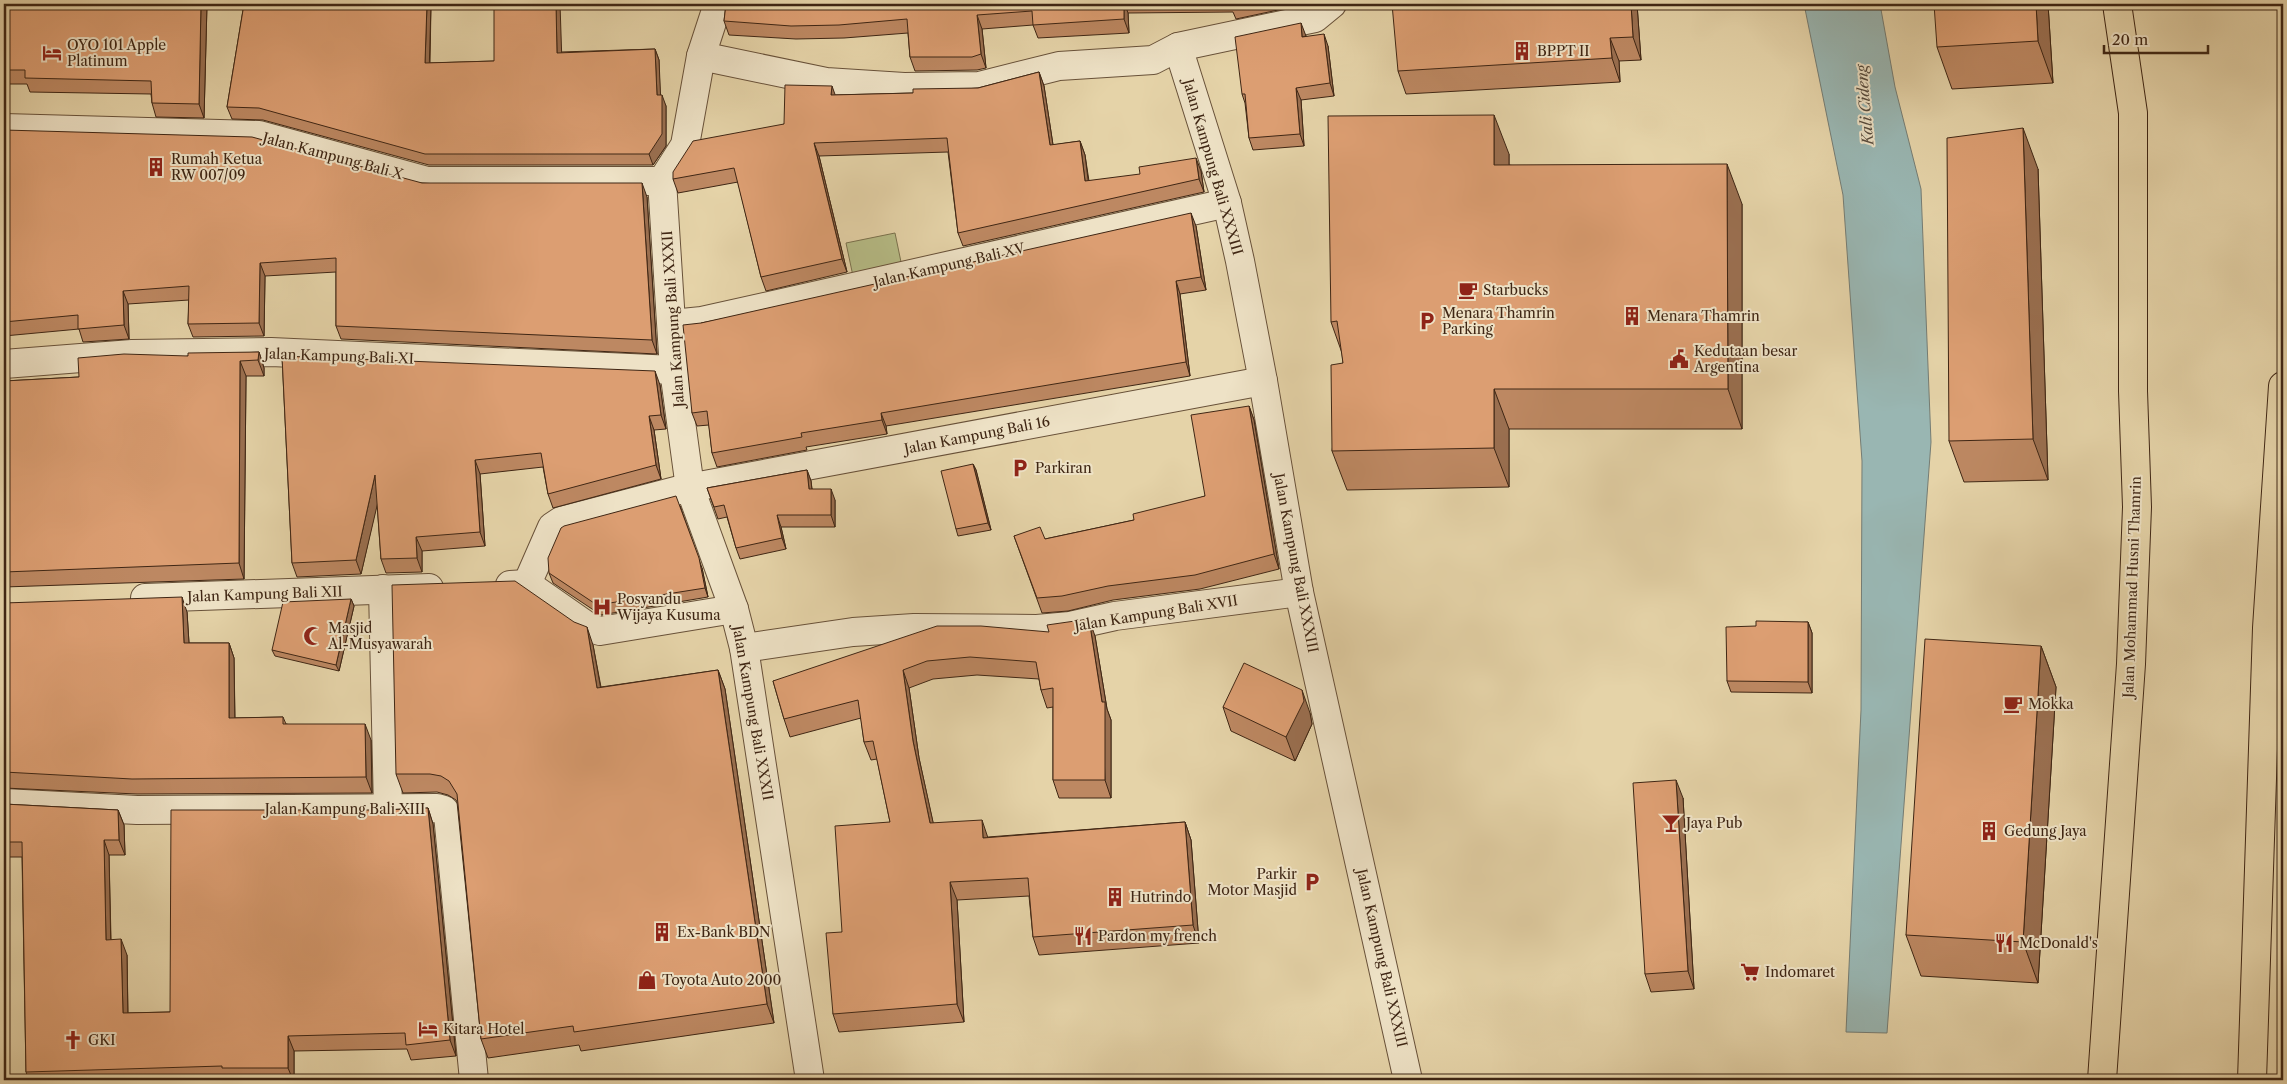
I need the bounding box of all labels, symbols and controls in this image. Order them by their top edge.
scale bar [2104,22,2208,54]
text: 20 m [2112,30,2148,49]
place label: OYO 101 Apple Platinum [67,36,166,70]
building icon: BPPT II [1511,40,1533,62]
hotel icon: OYO 101 Apple Platinum [41,42,63,64]
place label: BPPT II [1537,42,1590,60]
water label: Kali Cideng [1851,63,1878,147]
street label: Jalan Kampung Bali XXXIII [1179,75,1247,257]
street label: Jalan Kampung Bali X [259,128,406,184]
place label: Rumah Ketua RW 007/09 [171,150,263,184]
building icon: Rumah Ketua RW 007/09 [145,156,167,178]
street label: Jalan Kampung Bali XXXII [658,230,688,410]
street label: Jalan Kampung Bali XV [870,239,1027,292]
cafe icon: Starbucks [1457,279,1479,301]
place label: Starbucks [1483,281,1548,299]
place label: Menara Thamrin Parking [1442,304,1555,338]
building icon: Menara Thamrin [1621,305,1643,327]
place label: Menara Thamrin [1647,307,1760,325]
parking icon: Menara Thamrin Parking [1416,310,1438,332]
place label: Kedutaan besar Argentina [1693,342,1798,376]
street label: Jalan Kampung Bali XI [262,344,414,368]
public building icon: Kedutaan besar Argentina [1668,348,1690,370]
street label: Jalan Kampung Bali 16 [901,412,1051,458]
parking icon: Parkiran [1009,457,1031,479]
place label: Parkiran [1035,459,1092,477]
street label: Jalan Kampung Bali XXXIII [1269,470,1322,654]
street label: Jalan Mohammad Husni Thamrin [2119,476,2145,700]
street label: Jalan Kampung Bali XII [185,582,343,606]
place label: Posyandu Wijaya Kusuma [616,590,721,624]
street label: Jalan Kampung Bali XVII [1071,591,1239,635]
hospital icon: Posyandu Wijaya Kusuma [591,596,613,618]
place label: Masjid Al-Musyawarah [327,619,433,653]
street label: Jalan Kampung Bali XXXII [728,622,777,802]
mosque icon: Masjid Al-Musyawarah [302,625,324,647]
cafe icon: Mokka [2002,693,2024,715]
place label: Mokka [2028,695,2074,713]
street label: Jalan Kampung Bali XIII [263,800,425,818]
bar icon: Jaya Pub [1660,812,1682,834]
place label: Jaya Pub [1684,814,1742,832]
building icon: Gedung Jaya [1978,820,2000,842]
place label: Gedung Jaya [2004,822,2087,840]
place label: Parkir Motor Masjid [1207,865,1297,899]
street label: Jalan Kampung Bali XXXIII [1352,865,1411,1049]
parking icon: Parkir Motor Masjid [1301,871,1323,893]
building icon: Hutrindo [1104,886,1126,908]
place label: Hutrindo [1130,888,1191,906]
building icon: Ex-Bank BDN [651,921,673,943]
place label: Ex-Bank BDN [677,923,771,941]
restaurant icon: Pardon my french [1072,925,1094,947]
place label: Pardon my french [1098,927,1217,945]
restaurant icon: McDonald's [1993,932,2015,954]
place label: McDonald's [2019,934,2098,952]
supermarket icon: Indomaret [1739,961,1761,983]
place label: Indomaret [1765,963,1835,981]
shop icon: Toyota Auto 2000 [636,969,658,991]
place label: Toyota Auto 2000 [662,971,782,989]
hotel icon: Kitara Hotel [417,1018,439,1040]
place label: Kitara Hotel [443,1020,524,1038]
church icon: GKI [62,1029,84,1051]
place label: GKI [88,1031,115,1049]

